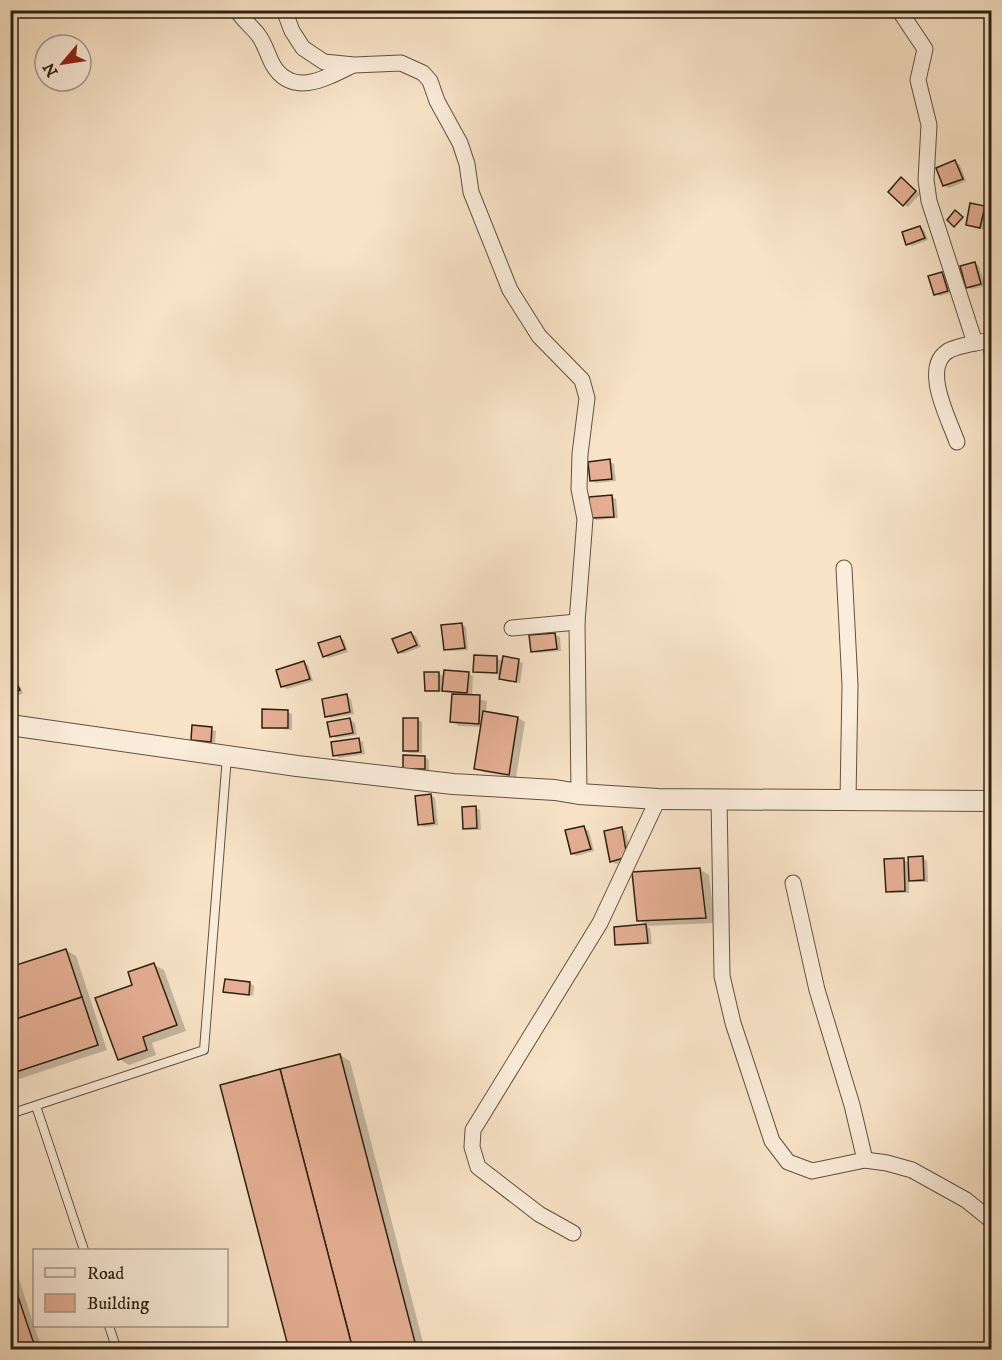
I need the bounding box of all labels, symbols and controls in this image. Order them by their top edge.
north arrow [33,33,93,93]
text: N [39,59,63,80]
legend [33,1249,228,1327]
text: Road [87,1263,124,1285]
text: Building [87,1293,149,1315]

